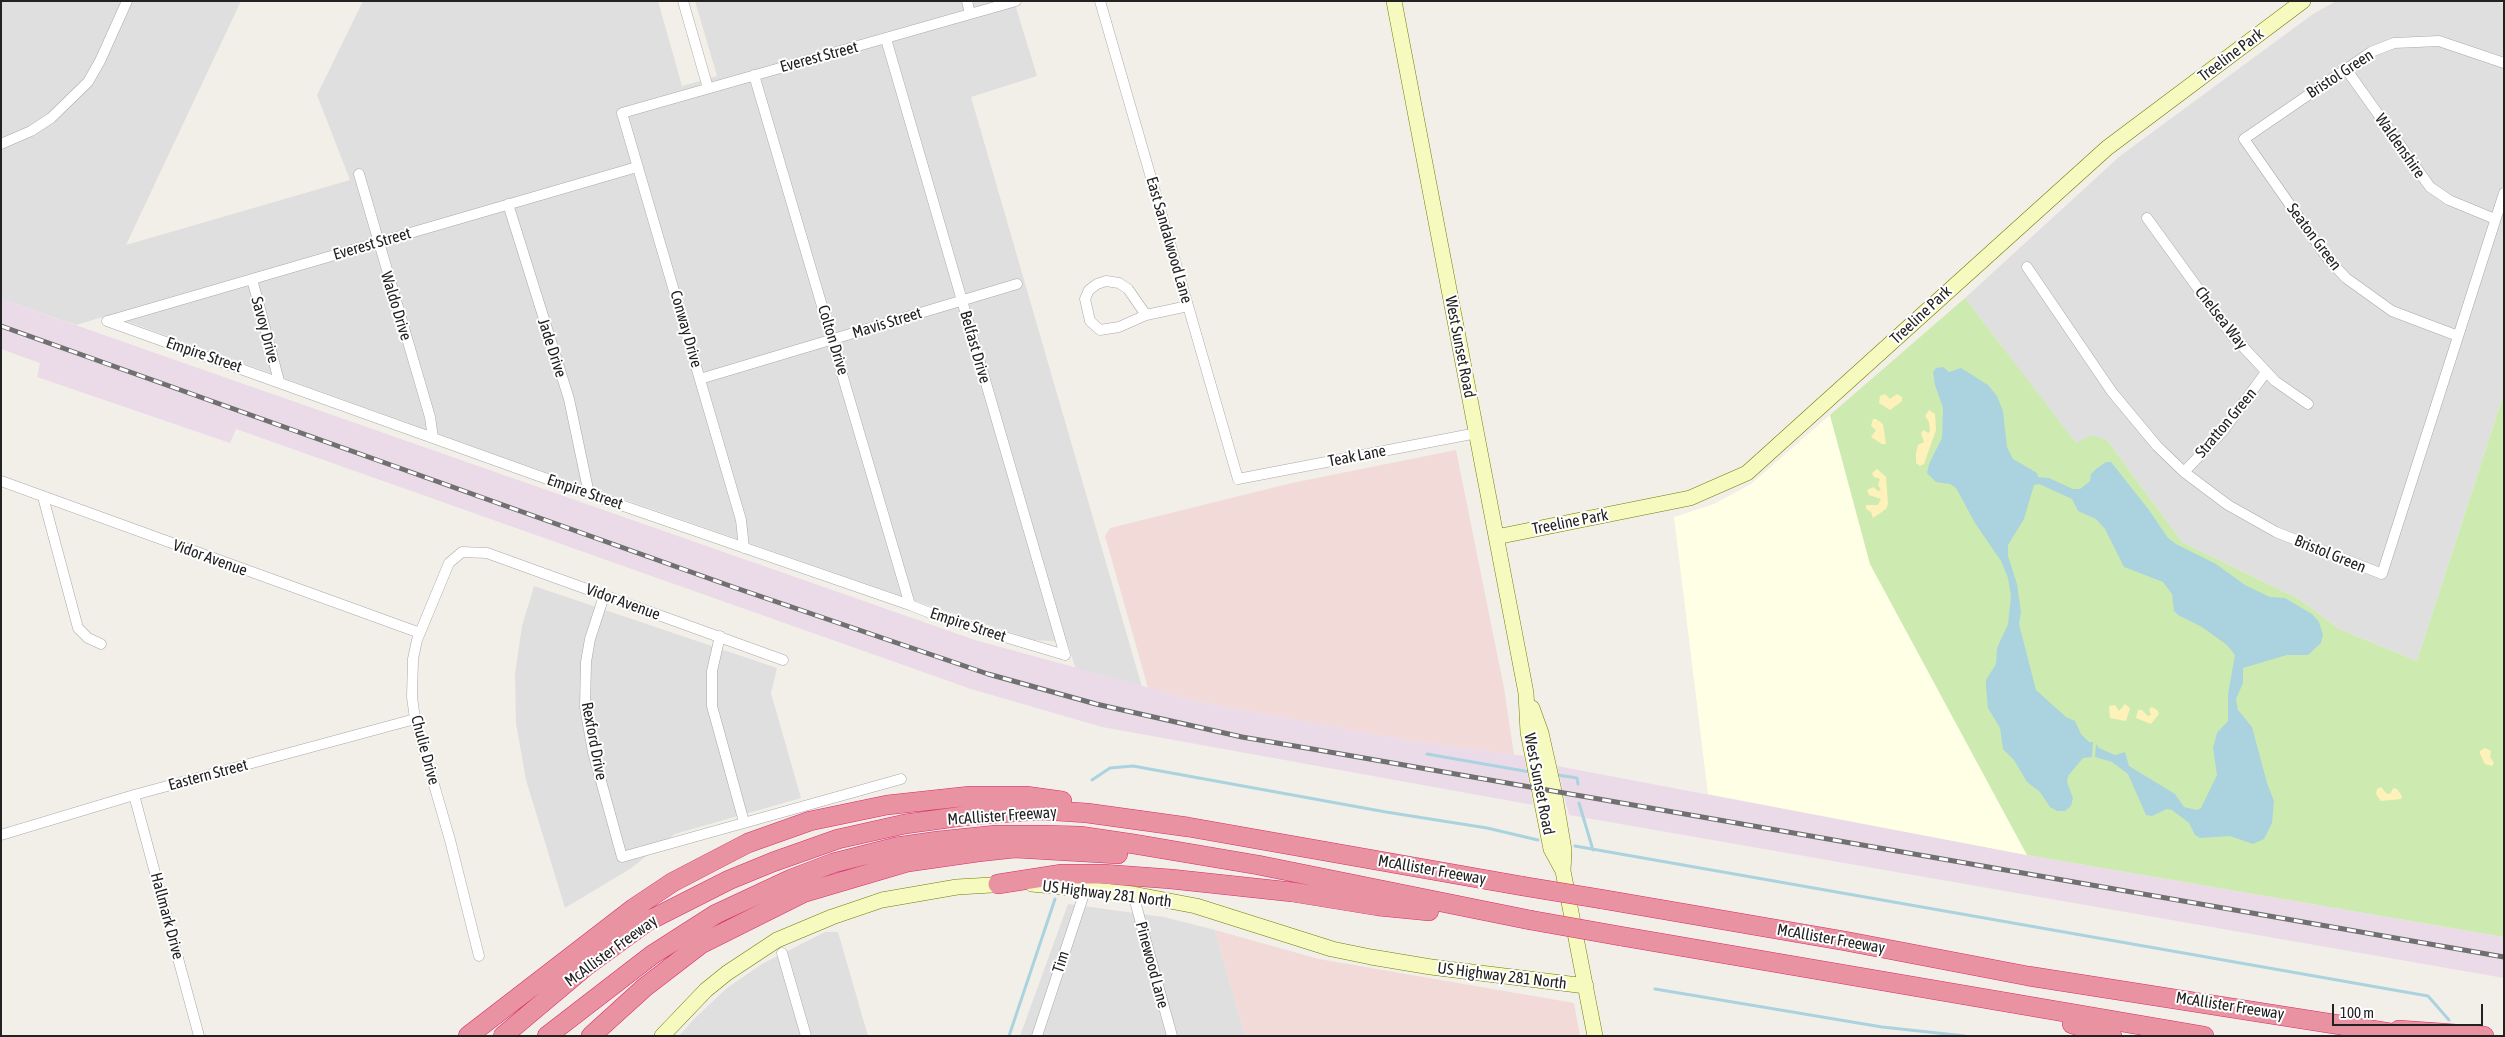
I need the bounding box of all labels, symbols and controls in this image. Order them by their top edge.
street label: Treeline Park [2194,24,2268,86]
street label: Everest Street [778,37,860,77]
street label: Bristol Green [2303,45,2377,103]
street label: Waldenshire [2371,110,2429,182]
street label: East Sandalwood Lane [1142,175,1196,305]
street label: Seaton Green [2283,200,2345,274]
street label: Everest Street [331,224,413,264]
street label: Waldo Drive [376,269,416,343]
street label: Treeline Park [1886,282,1956,348]
street label: Chelsea Way [2191,283,2251,353]
street label: Conway Drive [666,288,706,370]
street label: West Sunset Road [1441,294,1479,400]
street label: Savoy Drive [247,295,283,365]
street label: Colton Drive [813,303,853,377]
street label: Mavis Street [850,303,924,343]
street label: Belfast Drive [956,309,994,385]
street label: Jade Drive [533,316,571,380]
street label: Empire Street [164,333,244,377]
street label: Stratton Green [2191,384,2261,462]
street label: Teak Lane [1326,441,1388,471]
street label: Empire Street [545,470,625,514]
street label: Treeline Park [1530,505,1610,539]
street label: Bristol Green [2291,531,2369,577]
street label: Vidor Avenue [170,536,250,580]
street label: Vidor Avenue [583,580,663,624]
street label: Empire Street [928,604,1008,646]
street label: Rexford Drive [577,700,611,782]
street label: Chulie Drive [407,713,443,787]
street label: West Sunset Road [1520,731,1558,837]
street label: Eastern Street [166,755,250,795]
street label: McAllister Freeway [947,803,1057,829]
street label: McAllister Freeway [1376,851,1488,889]
street label: Hallmark Drive [146,870,188,962]
street label: US Highway 281 North [1041,877,1173,911]
street label: McAllister Freeway [561,911,661,991]
street label: Pinewood Lane [1131,920,1173,1010]
street label: McAllister Freeway [1775,920,1887,958]
street label: Tim [1048,949,1074,975]
street label: US Highway 281 North [1436,959,1568,993]
street label: McAllister Freeway [2174,988,2286,1024]
scale bar [2335,994,2486,1026]
text: 100 m [2340,1004,2374,1021]

